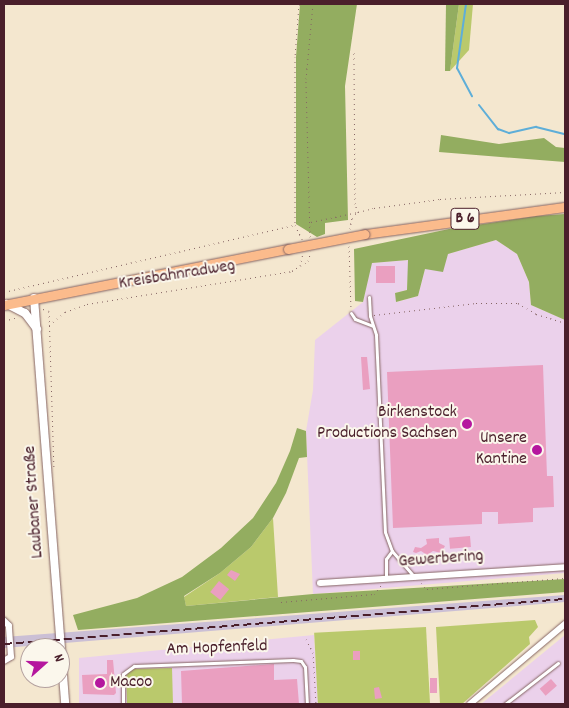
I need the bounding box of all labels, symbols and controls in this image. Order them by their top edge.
road number: B 6 [450,205,480,232]
street label: Kreisbahnradweg [117,256,237,296]
place label: Birkenstock Productions Sachsen [317,403,457,446]
marker: Birkenstock Productions Sachsen [461,418,473,430]
place label: Unsere Kantine [476,429,527,472]
marker: Unsere Kantine [531,444,543,456]
street label: Laubaner Straße [20,445,50,559]
street label: Gewerbering [398,546,484,574]
street label: Am Hopfenfeld [166,636,268,662]
north arrow [20,638,70,688]
text: N [48,652,69,665]
place label: Macoo [110,672,152,694]
marker: Macoo [94,677,106,689]

